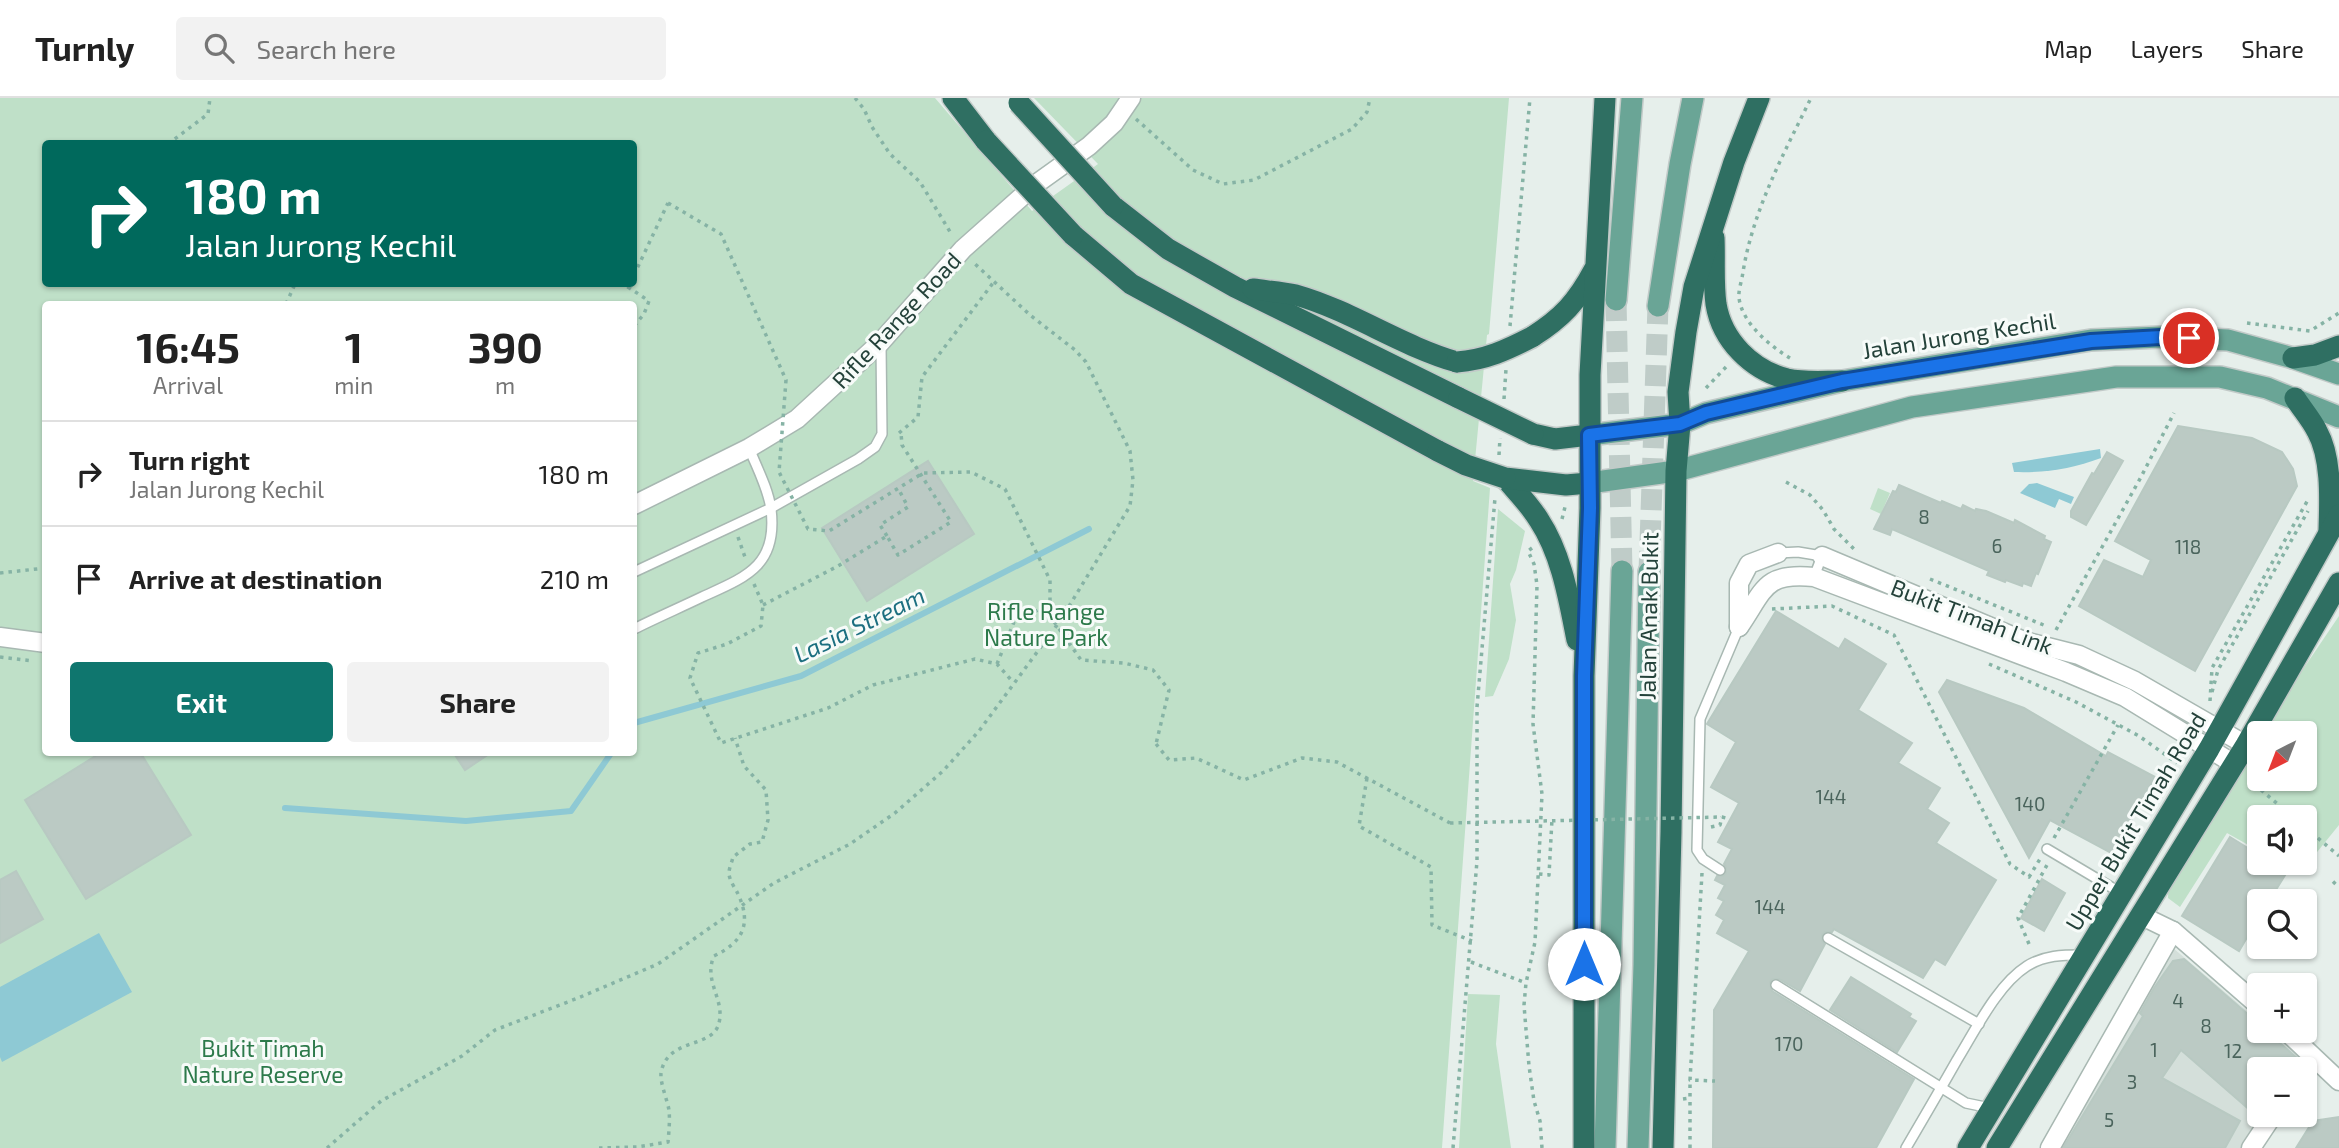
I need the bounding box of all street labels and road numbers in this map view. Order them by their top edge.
street label: Rifle Range Road [826,246,966,394]
street label: Jalan Jurong Kechil [1861,306,2058,364]
street label: Jalan Anak Bukit [1633,531,1663,700]
street label: Bukit Timah Link [1887,572,2057,660]
street label: Upper Bukit Timah Road [2059,707,2211,935]

